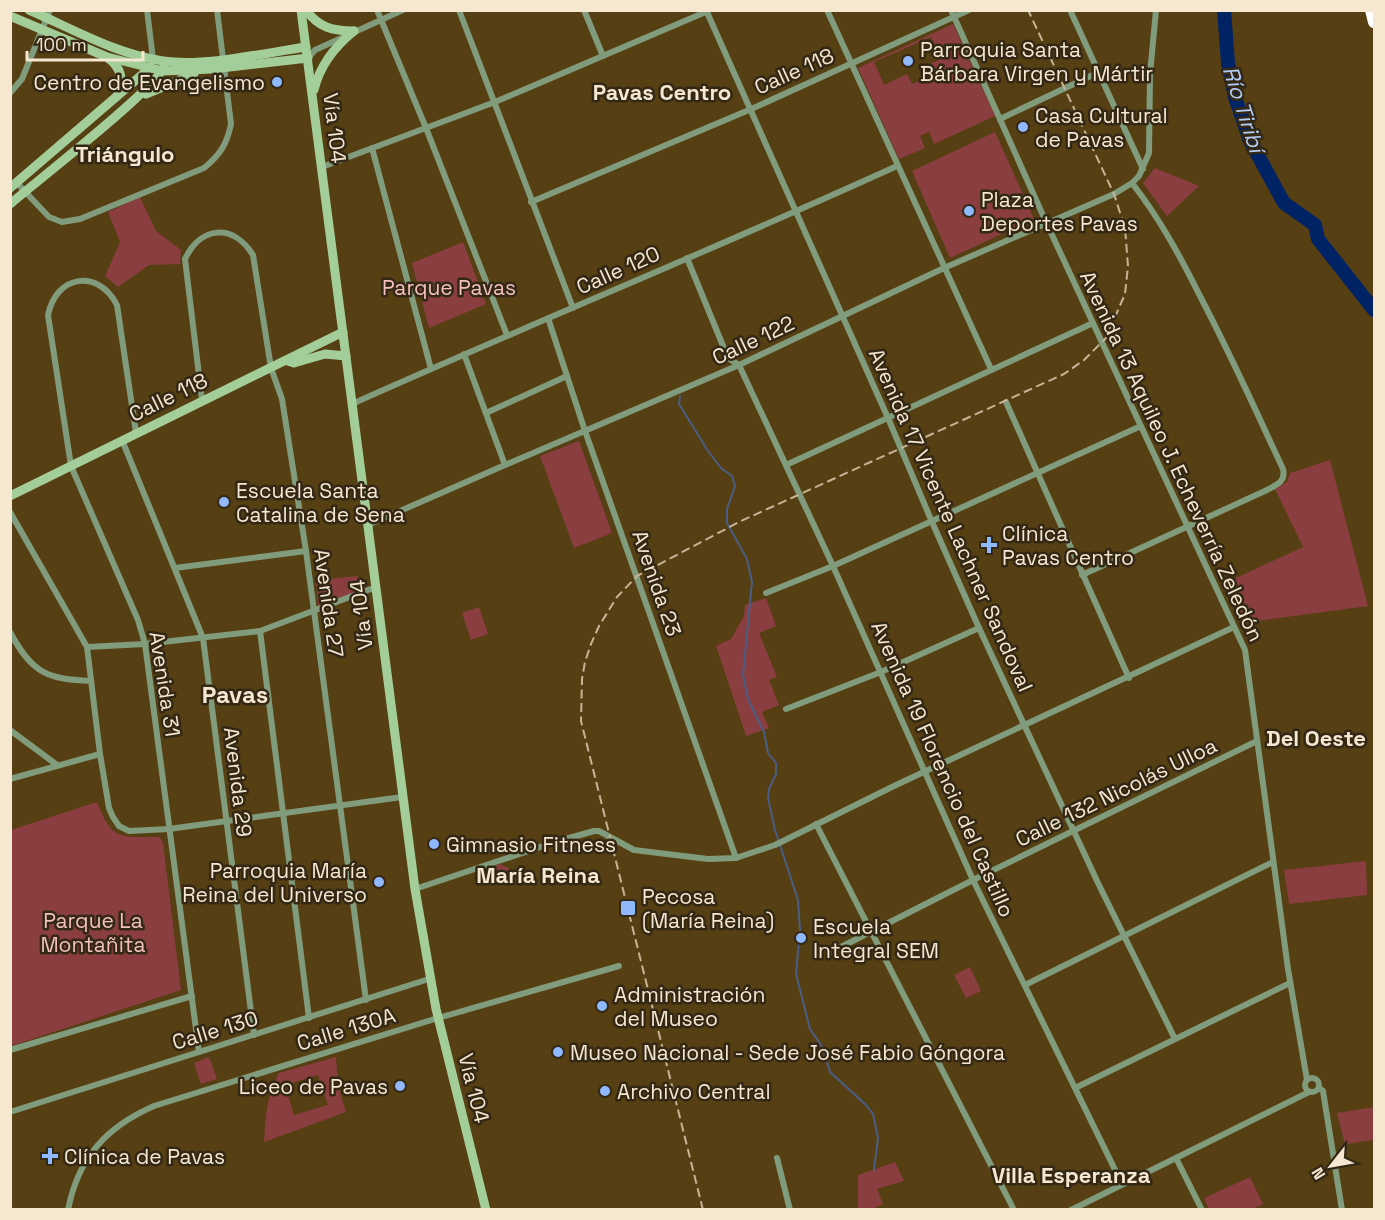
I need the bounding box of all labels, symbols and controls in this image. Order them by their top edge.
scale bar [27,24,142,62]
text: 100 m [36,33,87,56]
place label: Parroquia Santa Bárbara Virgen y Mártir [920,36,1153,87]
street label: Calle 118 [750,42,838,100]
marker: Parroquia Santa Bárbara Virgen y Mártir [901,54,915,68]
water label: Río Tiribí [1217,62,1273,160]
place label: Centro de Evangelismo [34,69,265,96]
marker: Centro de Evangelismo [270,75,284,89]
district label: Pavas Centro [593,78,731,106]
street label: Vía 104 [317,91,353,165]
place label: Casa Cultural de Pavas [1035,102,1168,153]
marker: Casa Cultural de Pavas [1016,120,1030,134]
district label: Triángulo [75,140,175,168]
place label: Plaza Deportes Pavas [981,186,1138,237]
marker: Plaza Deportes Pavas [962,204,976,218]
street label: Calle 120 [572,240,664,300]
street label: Avenida 13 Aquileo J. Echeverría Zeledón [1074,266,1270,646]
park label: Parque Pavas [382,274,516,301]
street label: Calle 122 [708,309,798,371]
street label: Avenida 17 Vicente Lachner Sandoval [863,344,1039,696]
street label: Calle 118 [124,366,212,428]
place label: Escuela Santa Catalina de Sena [236,477,405,528]
marker: Escuela Santa Catalina de Sena [217,495,231,509]
place label: Clínica Pavas Centro [1002,520,1134,571]
street label: Avenida 23 [626,526,688,640]
marker: Clínica Pavas Centro [980,536,998,554]
street label: Avenida 27 [308,547,350,659]
street label: Vía 104 [343,578,379,652]
street label: Avenida 19 Florencio del Castillo [865,617,1021,921]
street label: Avenida 31 [143,629,187,739]
district label: Pavas [202,679,268,710]
district label: Del Oeste [1266,724,1366,752]
street label: Avenida 29 [218,725,258,839]
street label: Calle 132 Nicolás Ulloa [1011,731,1221,853]
place label: Gimnasio Fitness [446,831,616,858]
marker: Gimnasio Fitness [427,837,441,851]
place label: Parroquia María Reina del Universo [182,857,367,908]
district label: María Reina [476,861,600,889]
marker: Parroquia María Reina del Universo [372,875,386,889]
place label: Pecosa (María Reina) [642,883,774,934]
marker: Pecosa (María Reina) [619,899,637,917]
park label: Parque La Montañita [40,907,146,958]
place label: Escuela Integral SEM [813,913,939,964]
marker: Escuela Integral SEM [794,931,808,945]
place label: Administración del Museo [614,981,765,1032]
marker: Administración del Museo [595,999,609,1013]
street label: Calle 130A [293,1001,399,1057]
street label: Calle 130 [169,1004,261,1056]
place label: Museo Nacional - Sede José Fabio Góngora [570,1039,1005,1066]
marker: Museo Nacional - Sede José Fabio Góngora [551,1045,565,1059]
street label: Vía 104 [452,1050,496,1126]
place label: Liceo de Pavas [239,1073,388,1100]
place label: Archivo Central [617,1078,771,1105]
marker: Liceo de Pavas [393,1079,407,1093]
marker: Archivo Central [598,1084,612,1098]
north arrow [1301,1136,1361,1196]
place label: Clínica de Pavas [64,1143,225,1170]
marker: Clínica de Pavas [41,1147,59,1165]
district label: Villa Esperanza [992,1161,1151,1189]
text: N [1307,1163,1330,1183]

